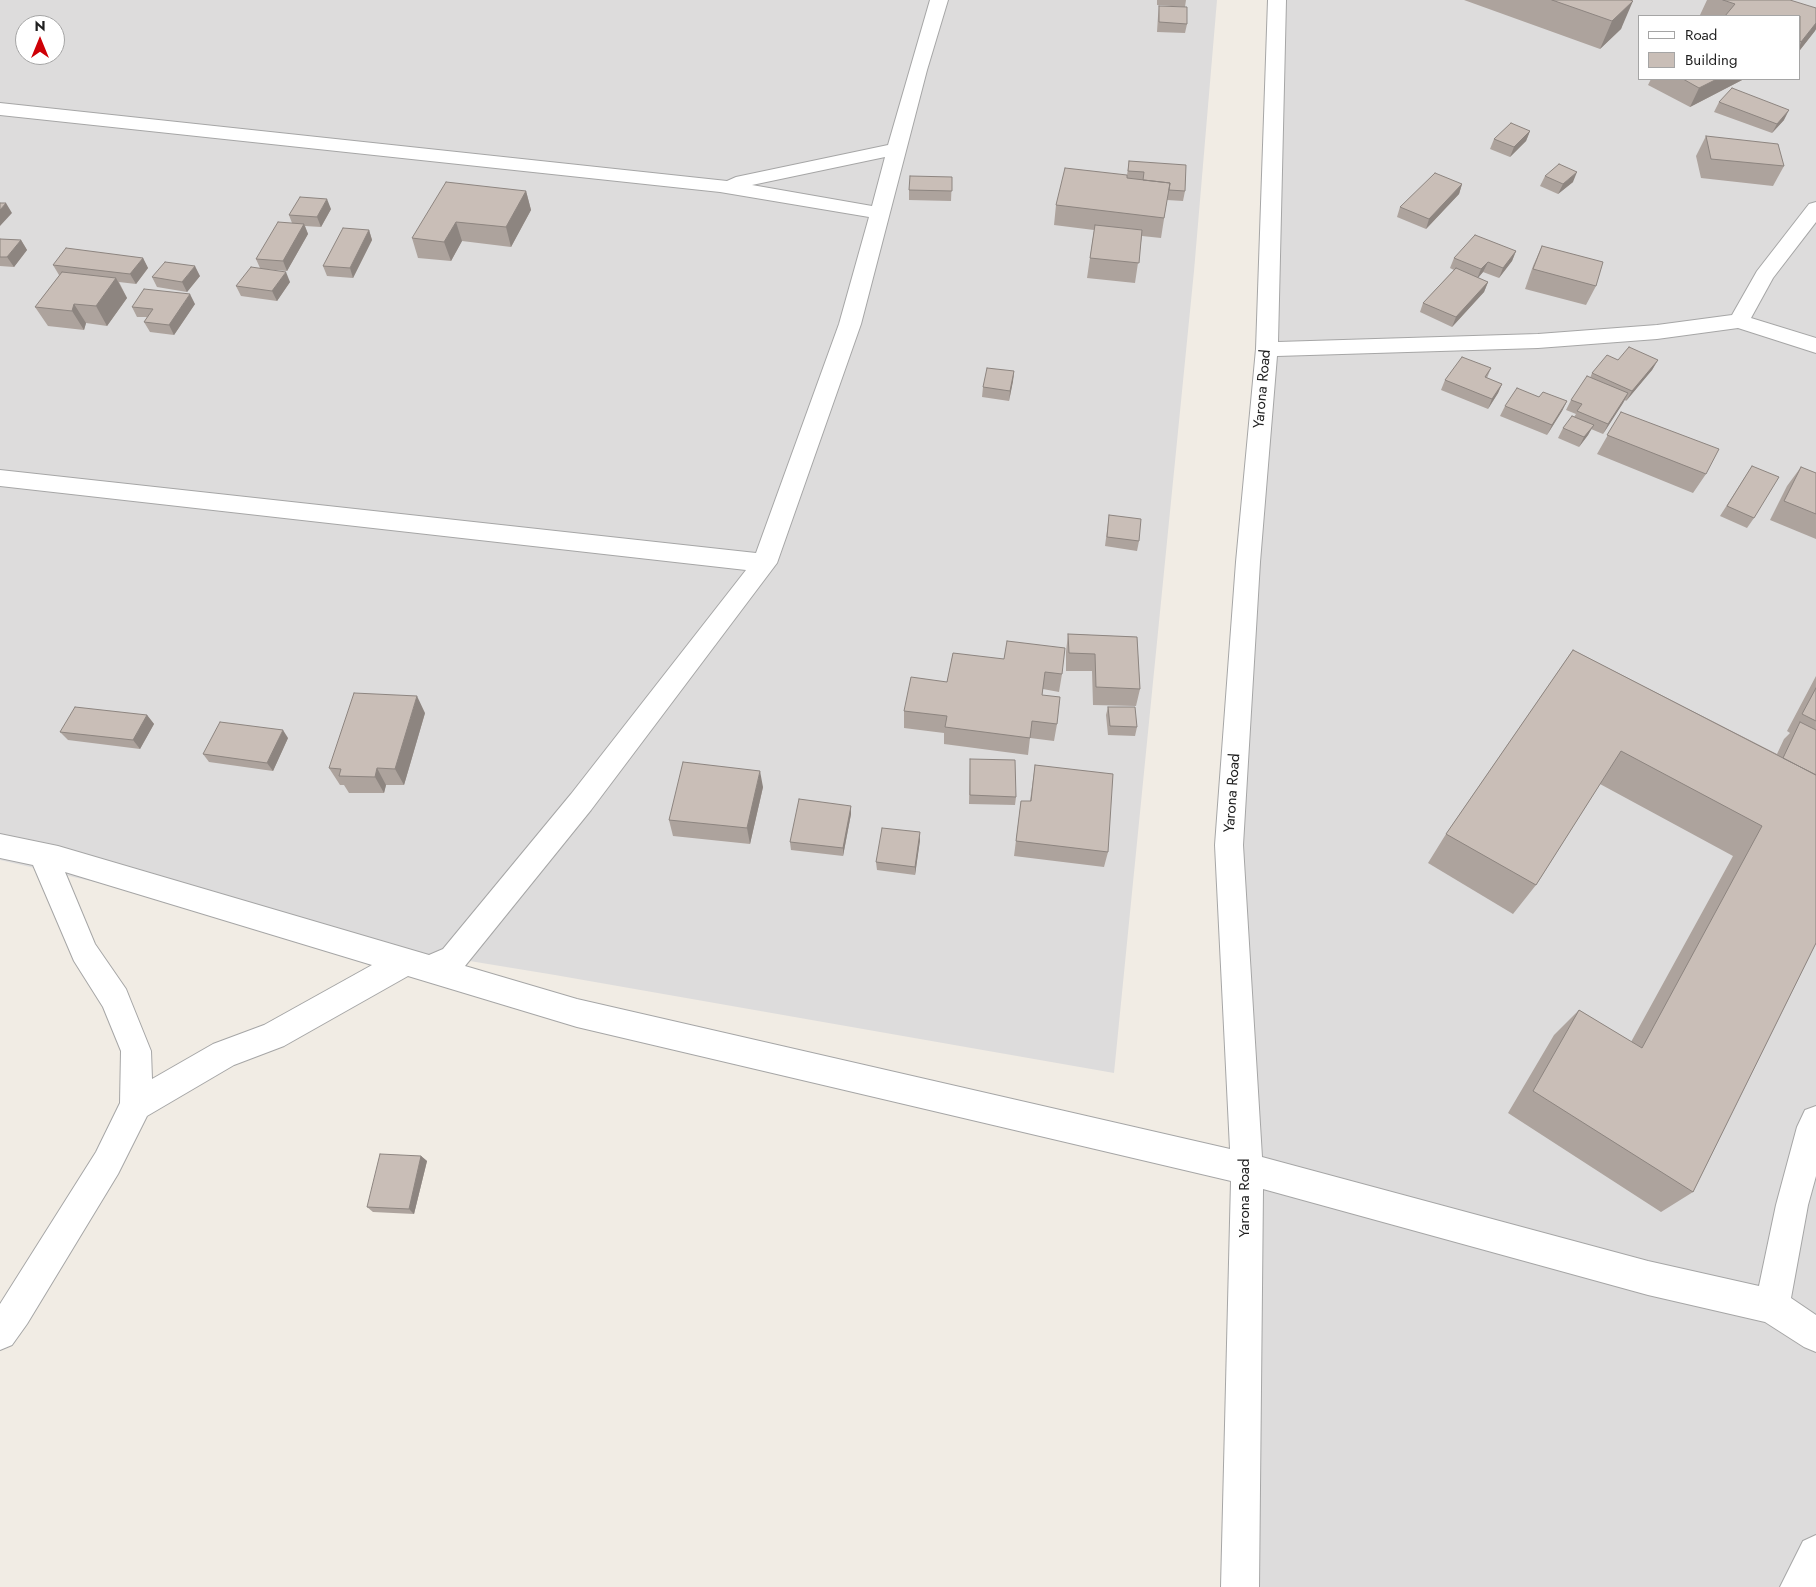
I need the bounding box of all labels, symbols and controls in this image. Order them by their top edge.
north arrow [15,15,65,65]
legend [1638,15,1801,80]
text: N [34,16,46,36]
text: Road [1685,24,1717,46]
text: Building [1685,49,1737,71]
street label: Yarona Road [1251,349,1275,429]
street label: Yarona Road [1221,753,1245,833]
street label: Yarona Road [1236,1158,1254,1238]

